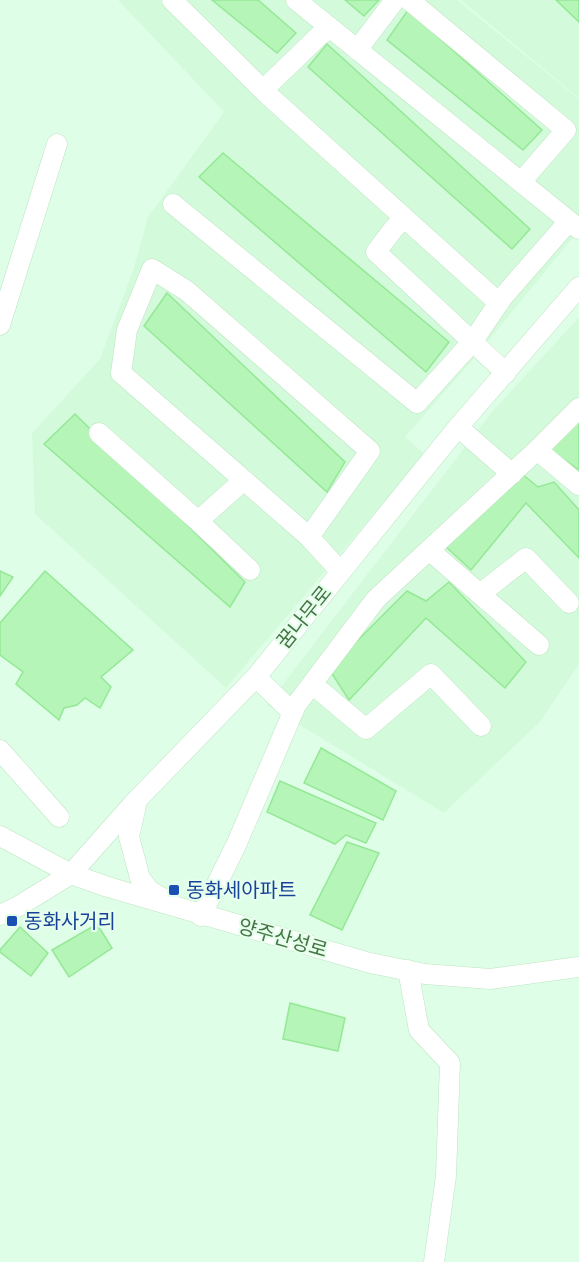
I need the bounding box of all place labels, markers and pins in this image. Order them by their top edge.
place label: 동화세아파트 [186,879,296,901]
marker: 동화세아파트 [167,883,181,897]
place label: 동화사거리 [24,910,116,932]
marker: 동화사거리 [5,914,19,928]

